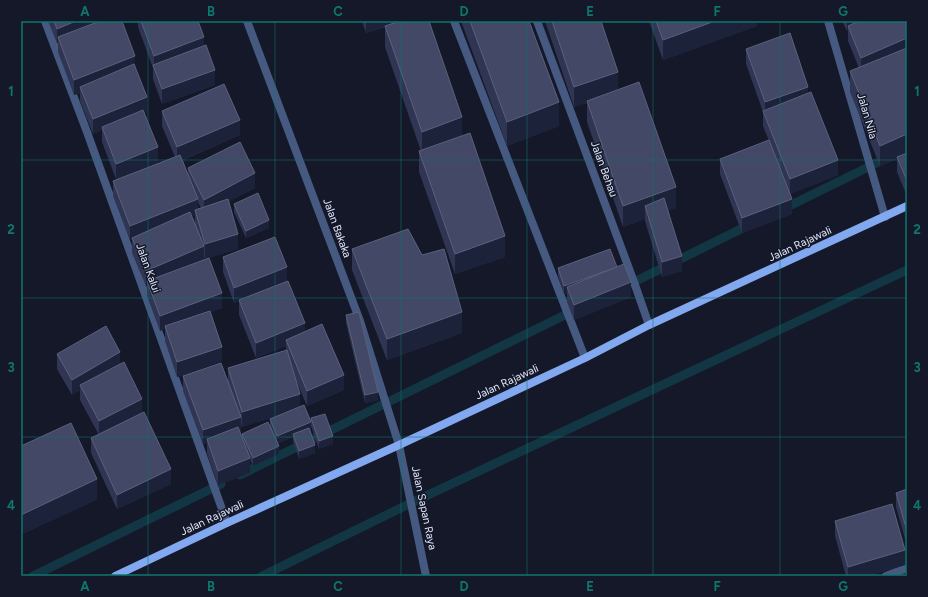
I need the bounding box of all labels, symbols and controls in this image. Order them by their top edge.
text: A [80,4,90,19]
text: B [207,4,215,19]
text: C [333,4,343,19]
text: D [459,4,469,19]
text: E [586,4,594,19]
text: F [713,4,721,19]
text: G [838,4,848,19]
text: 1 [8,84,14,99]
text: 1 [914,84,920,99]
street label: Jalan Nila [854,91,880,141]
street label: Jalan Behau [588,139,620,199]
street label: Jalan Bakaka [320,197,354,259]
text: 2 [7,222,15,237]
text: 2 [913,222,921,237]
street label: Jalan Rajawali [766,224,834,264]
street label: Jalan Kalui [133,242,163,294]
text: 3 [7,360,15,375]
text: 3 [913,360,921,375]
street label: Jalan Rajawali [473,362,541,402]
street label: Jalan Sapan Raya [409,465,439,551]
text: 4 [7,498,15,513]
street label: Jalan Rajawali [178,498,246,538]
text: 4 [913,498,921,513]
text: A [80,579,90,594]
text: B [207,579,215,594]
text: C [333,579,343,594]
text: D [459,579,469,594]
text: E [586,579,594,594]
text: F [713,579,721,594]
text: G [838,579,848,594]

